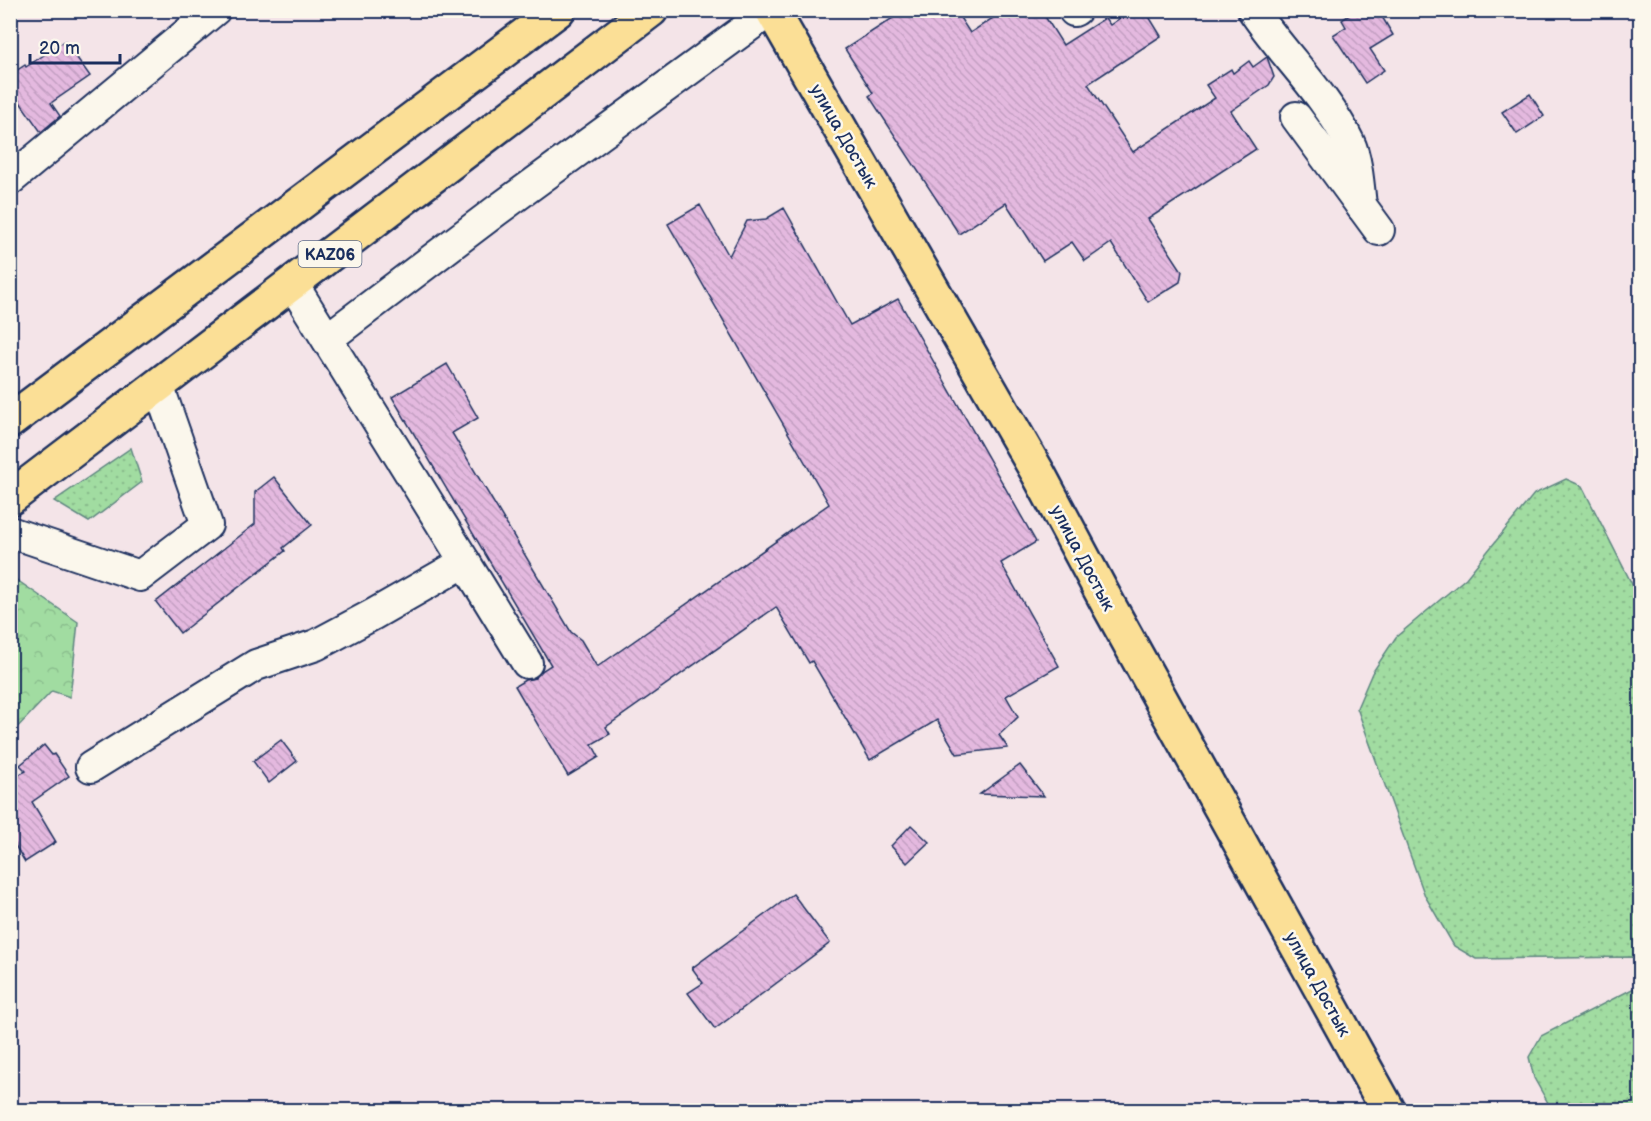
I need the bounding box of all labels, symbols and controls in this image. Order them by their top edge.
scale bar [30,27,120,65]
text: 20 m [39,38,80,59]
street label: улица Достык [805,81,882,192]
road number: KАZ06 [298,241,362,267]
street label: улица Достык [1046,502,1119,615]
street label: улица Достык [1280,928,1355,1041]

